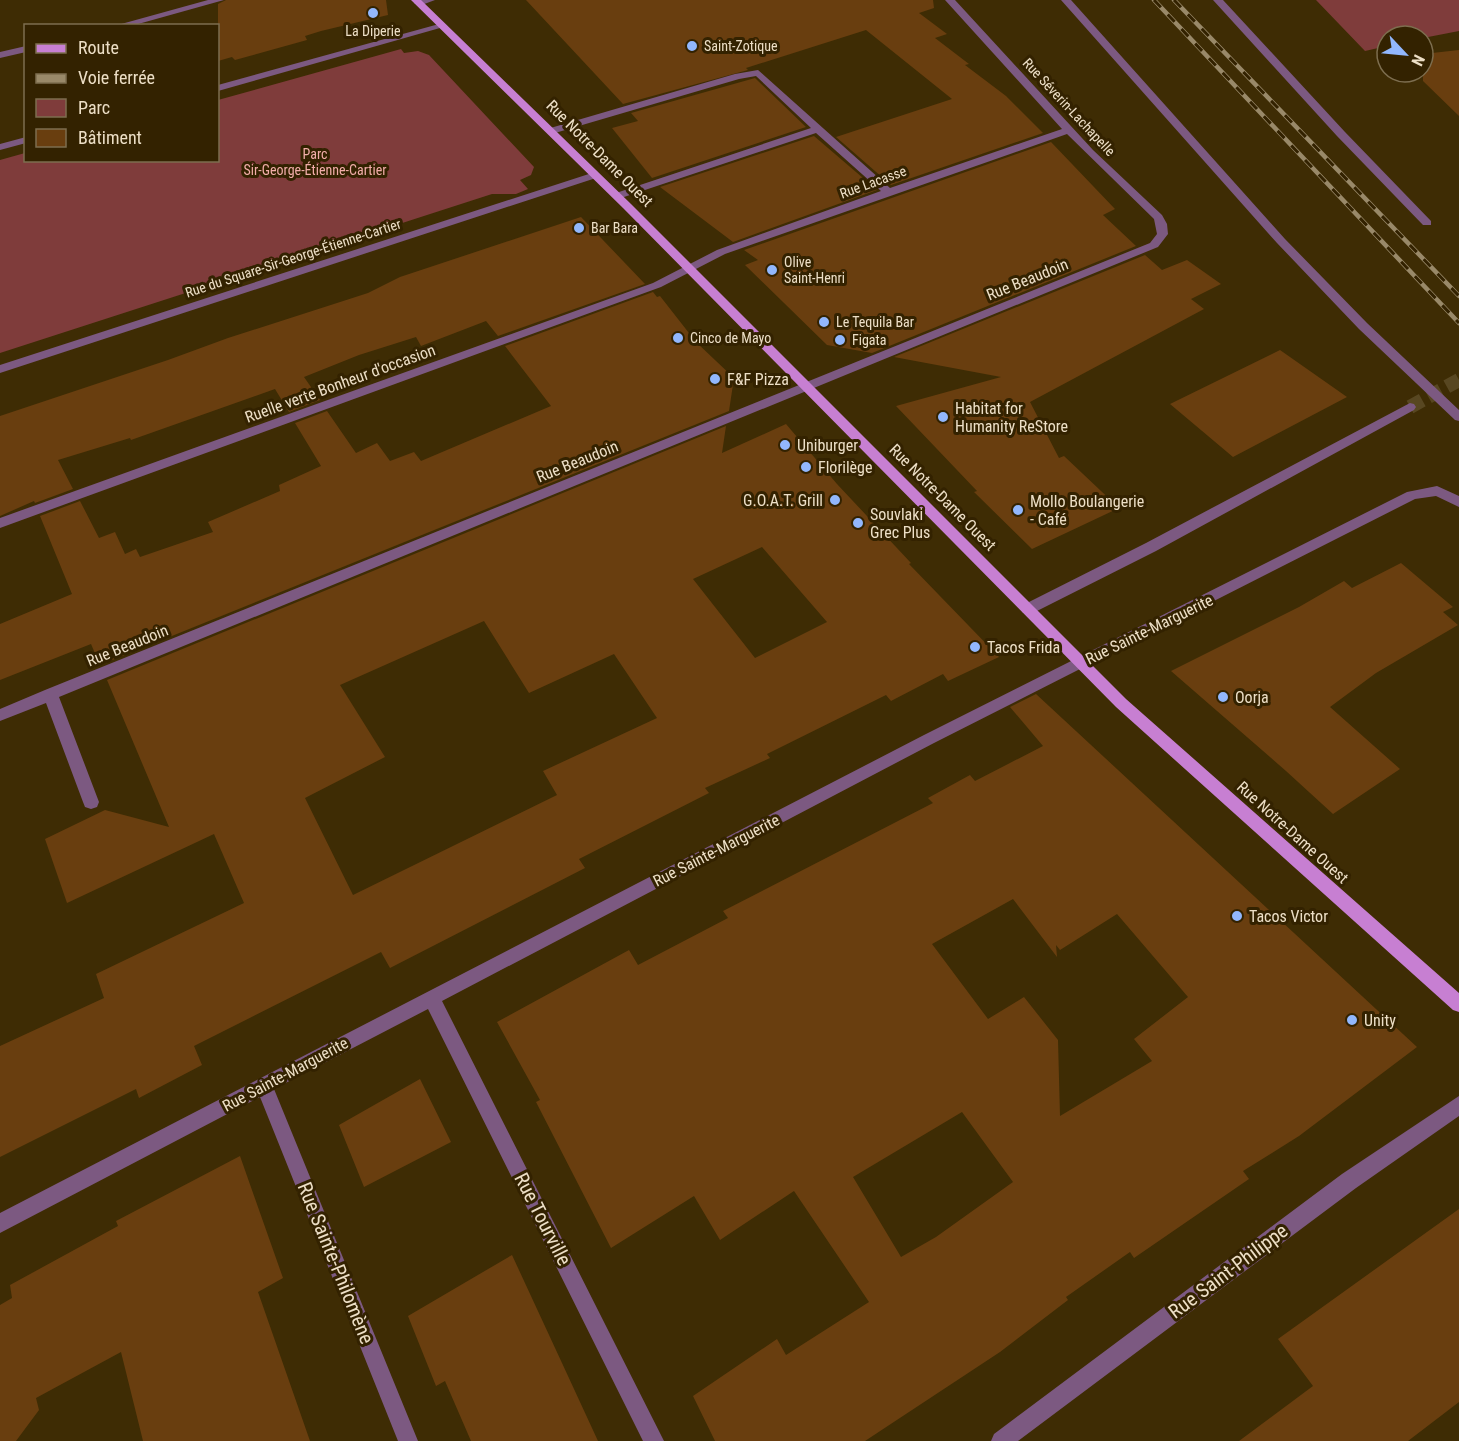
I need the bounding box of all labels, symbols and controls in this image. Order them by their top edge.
marker: La Diperie [366,6,380,20]
place label: La Diperie [345,23,401,39]
legend [24,24,219,162]
north arrow [1375,24,1435,84]
text: Route [78,37,119,58]
place label: Saint-Zotique [704,38,778,54]
marker: Saint-Zotique [685,39,699,53]
text: N [1407,52,1429,69]
street label: Rue Séverin-Lachapelle [1020,55,1119,159]
text: Voie ferrée [78,67,155,88]
street label: Rue Notre-Dame Ouest [542,96,657,211]
text: Parc [78,97,110,118]
text: Bâtiment [78,127,142,148]
park label: Parc Sir-George-Étienne-Cartier [243,146,387,178]
street label: Rue Lacasse [837,162,909,201]
street label: Rue du Square-Sir-George-Étienne-Cartier [183,215,403,301]
place label: Bar Bara [591,220,638,236]
marker: Bar Bara [572,221,586,235]
place label: Olive Saint-Henri [784,254,845,286]
street label: Rue Beaudoin [984,254,1071,304]
marker: Olive Saint-Henri [765,263,779,277]
place label: Le Tequila Bar [836,314,914,330]
marker: Le Tequila Bar [817,315,831,329]
place label: Cinco de Mayo [690,330,771,346]
marker: Cinco de Mayo [671,331,685,345]
place label: Figata [852,332,886,348]
marker: Figata [833,333,847,347]
street label: Ruelle verte Bonheur d'occasion [242,340,438,427]
place label: F&F Pizza [727,370,789,389]
marker: F&F Pizza [708,372,722,386]
place label: Habitat for Humanity ReStore [955,399,1068,436]
marker: Habitat for Humanity ReStore [936,410,950,424]
street label: Rue Beaudoin [534,436,621,486]
place label: Uniburger [797,436,858,455]
marker: Uniburger [778,438,792,452]
street label: Rue Notre-Dame Ouest [885,440,1000,555]
place label: Florilège [818,458,873,477]
marker: Florilège [799,460,813,474]
place label: G.O.A.T. Grill [743,491,823,510]
place label: Mollo Boulangerie - Café [1030,492,1144,529]
marker: G.O.A.T. Grill [828,493,842,507]
marker: Mollo Boulangerie - Café [1011,503,1025,517]
place label: Souvlaki Grec Plus [870,505,930,542]
marker: Souvlaki Grec Plus [851,516,865,530]
street label: Rue Sainte-Marguerite [1082,590,1216,669]
street label: Rue Beaudoin [84,620,171,670]
place label: Tacos Frida [987,638,1060,657]
marker: Tacos Frida [968,640,982,654]
place label: Oorja [1235,688,1269,707]
marker: Oorja [1216,690,1230,704]
street label: Rue Notre-Dame Ouest [1233,777,1352,888]
street label: Rue Sainte-Marguerite [650,810,783,891]
place label: Tacos Victor [1249,907,1328,926]
marker: Tacos Victor [1230,909,1244,923]
place label: Unity [1364,1011,1396,1030]
marker: Unity [1345,1013,1359,1027]
street label: Rue Sainte-Marguerite [219,1033,351,1116]
street label: Rue Tourville [509,1169,577,1269]
street label: Rue Sainte-Philomène [293,1179,379,1347]
street label: Rue Saint-Philippe [1164,1218,1292,1324]

